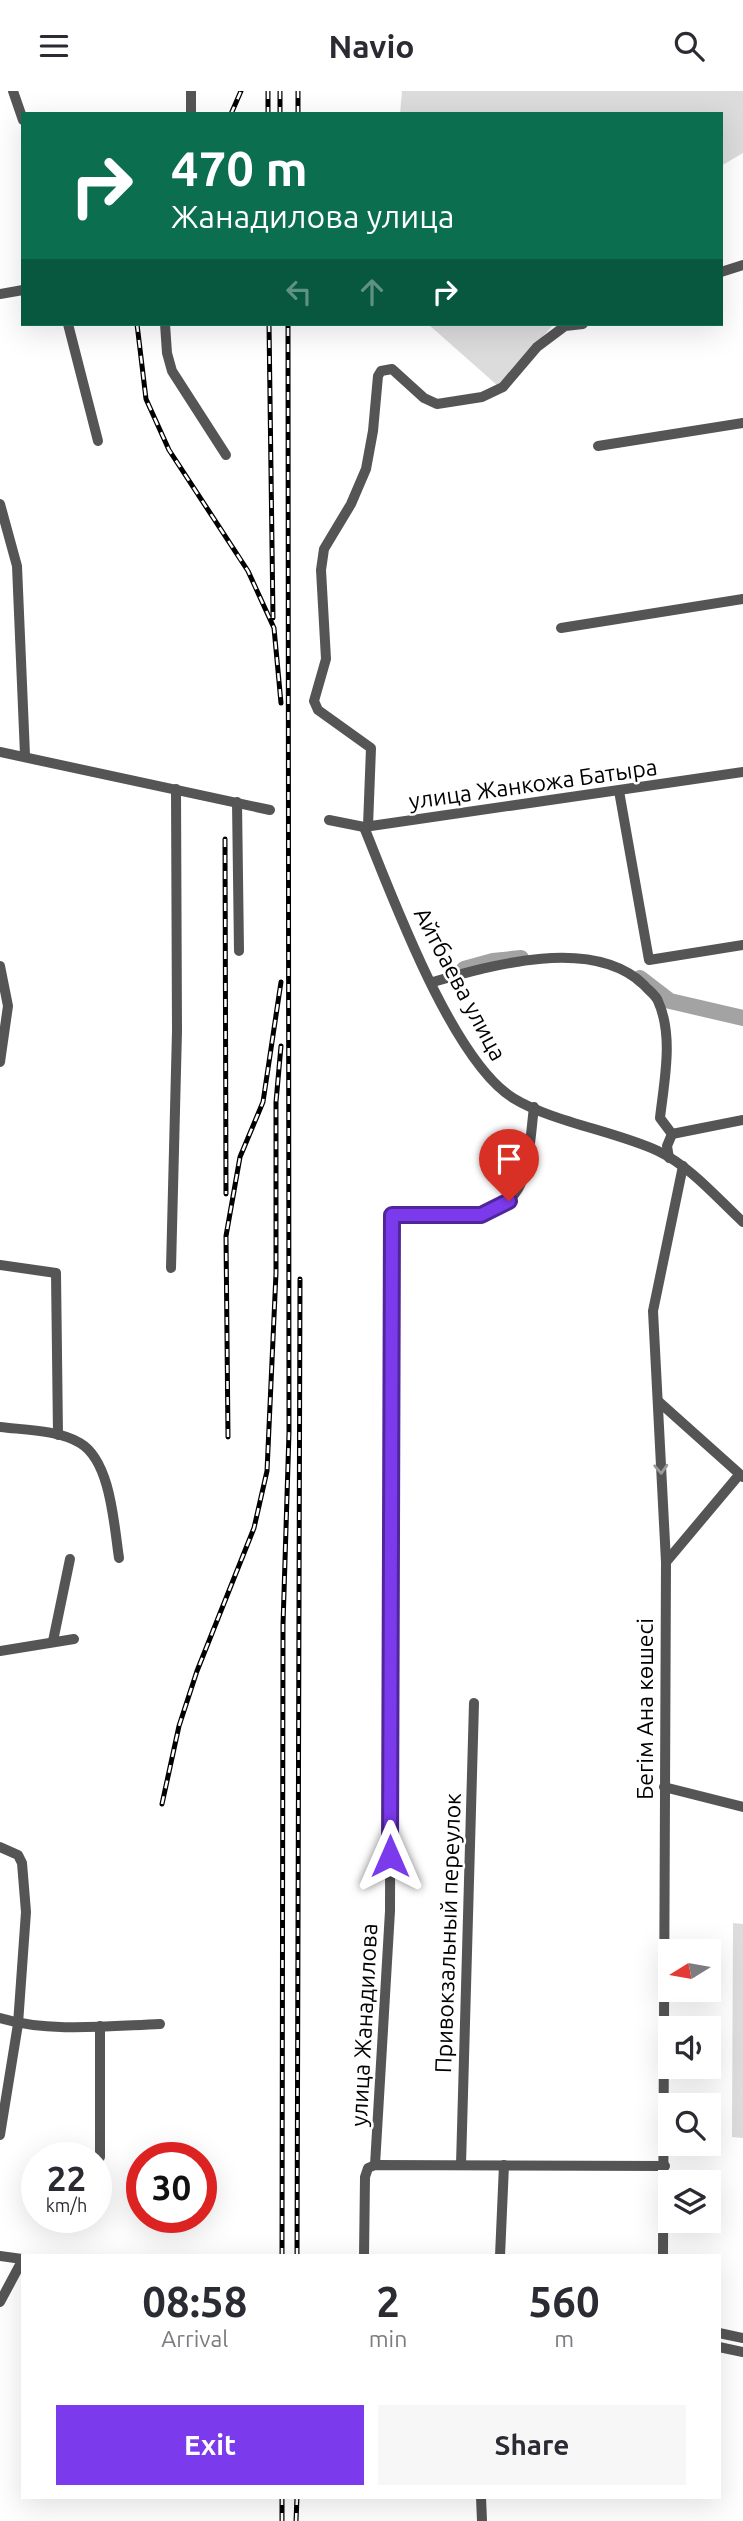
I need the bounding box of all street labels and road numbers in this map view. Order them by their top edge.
street label: улица Жанкожа Батыра [407,754,659,813]
street label: Айтбаева улица [410,903,511,1064]
street label: Бегім Ана көшесі [632,1618,657,1800]
street label: Привокзальный переулок [430,1792,465,2073]
street label: улица Жанадилова [346,1923,381,2127]

